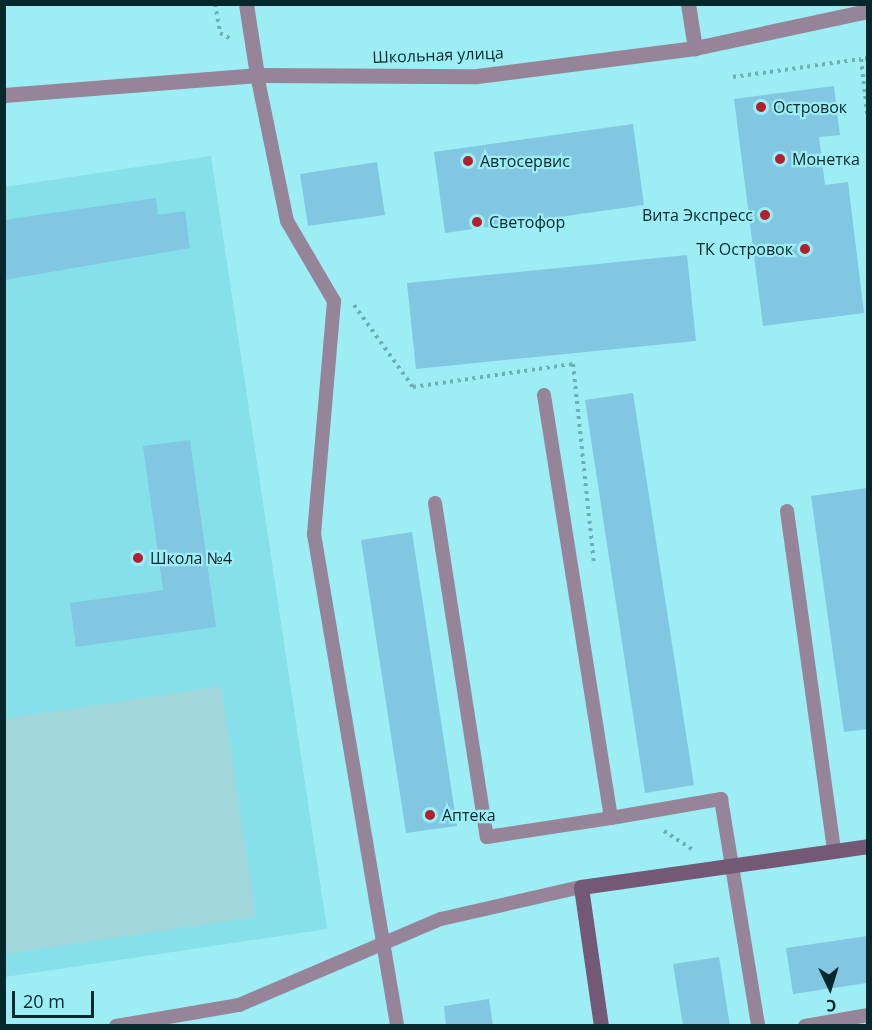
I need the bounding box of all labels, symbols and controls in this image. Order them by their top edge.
street label: Школьная улица [372,43,504,67]
place label: Островок [773,97,847,117]
marker: Островок [754,100,768,114]
place label: Монетка [792,149,860,169]
place label: Автосервис [480,151,570,171]
marker: Монетка [773,152,787,166]
marker: Автосервис [461,154,475,168]
place label: Вита Экспресс [642,205,753,225]
marker: Вита Экспресс [758,208,772,222]
place label: Светофор [489,212,565,232]
marker: Светофор [470,215,484,229]
place label: ТК Островок [696,239,793,259]
marker: ТК Островок [798,242,812,256]
place label: Школа №4 [150,548,232,568]
marker: Школа №4 [131,551,145,565]
place label: Аптека [442,805,496,825]
marker: Аптека [423,808,437,822]
north arrow [800,958,860,1018]
scale bar [15,979,98,1017]
text: 20 m [23,989,65,1013]
text: С [825,995,837,1017]

